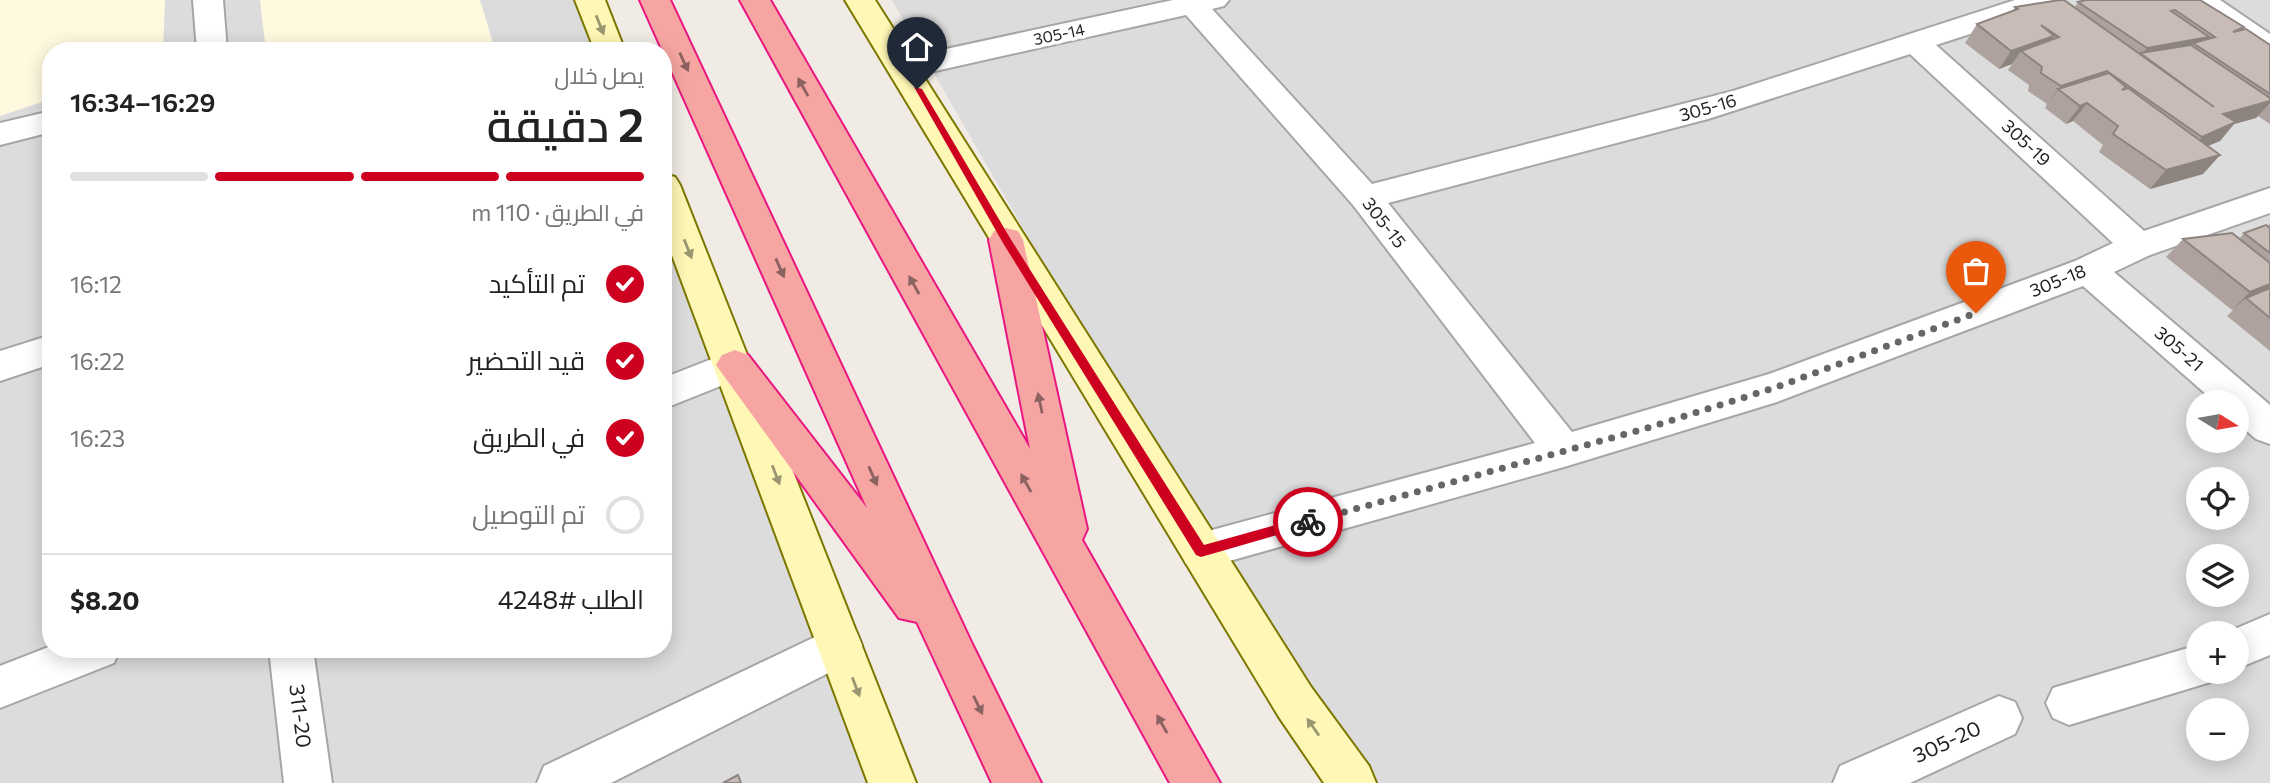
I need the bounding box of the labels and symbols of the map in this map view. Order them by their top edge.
one-way arrow [594,15,605,36]
pin [887,17,947,89]
street label: 305-14 [1032,19,1087,48]
one-way arrow [679,52,690,72]
one-way arrow [797,77,809,96]
street label: 305-16 [1677,88,1739,126]
street label: 305-19 [1998,114,2056,170]
street label: 305-15 [1358,193,1411,252]
one-way arrow [683,238,694,259]
pin [1946,241,2006,313]
one-way arrow [774,258,786,278]
street label: 305-18 [2026,259,2089,301]
one-way arrow [908,275,920,294]
street label: 305-21 [2151,321,2209,375]
north arrow [2186,390,2249,453]
one-way arrow [1034,392,1045,414]
one-way arrow [771,464,782,485]
one-way arrow [868,465,879,486]
one-way arrow [1020,473,1032,492]
courier [1273,487,1343,557]
one-way arrow [851,677,862,698]
street label: 311-20 [285,682,318,749]
one-way arrow [973,695,984,715]
one-way arrow [1156,714,1168,733]
street label: 305-20 [1908,714,1984,767]
one-way arrow [1306,718,1320,736]

